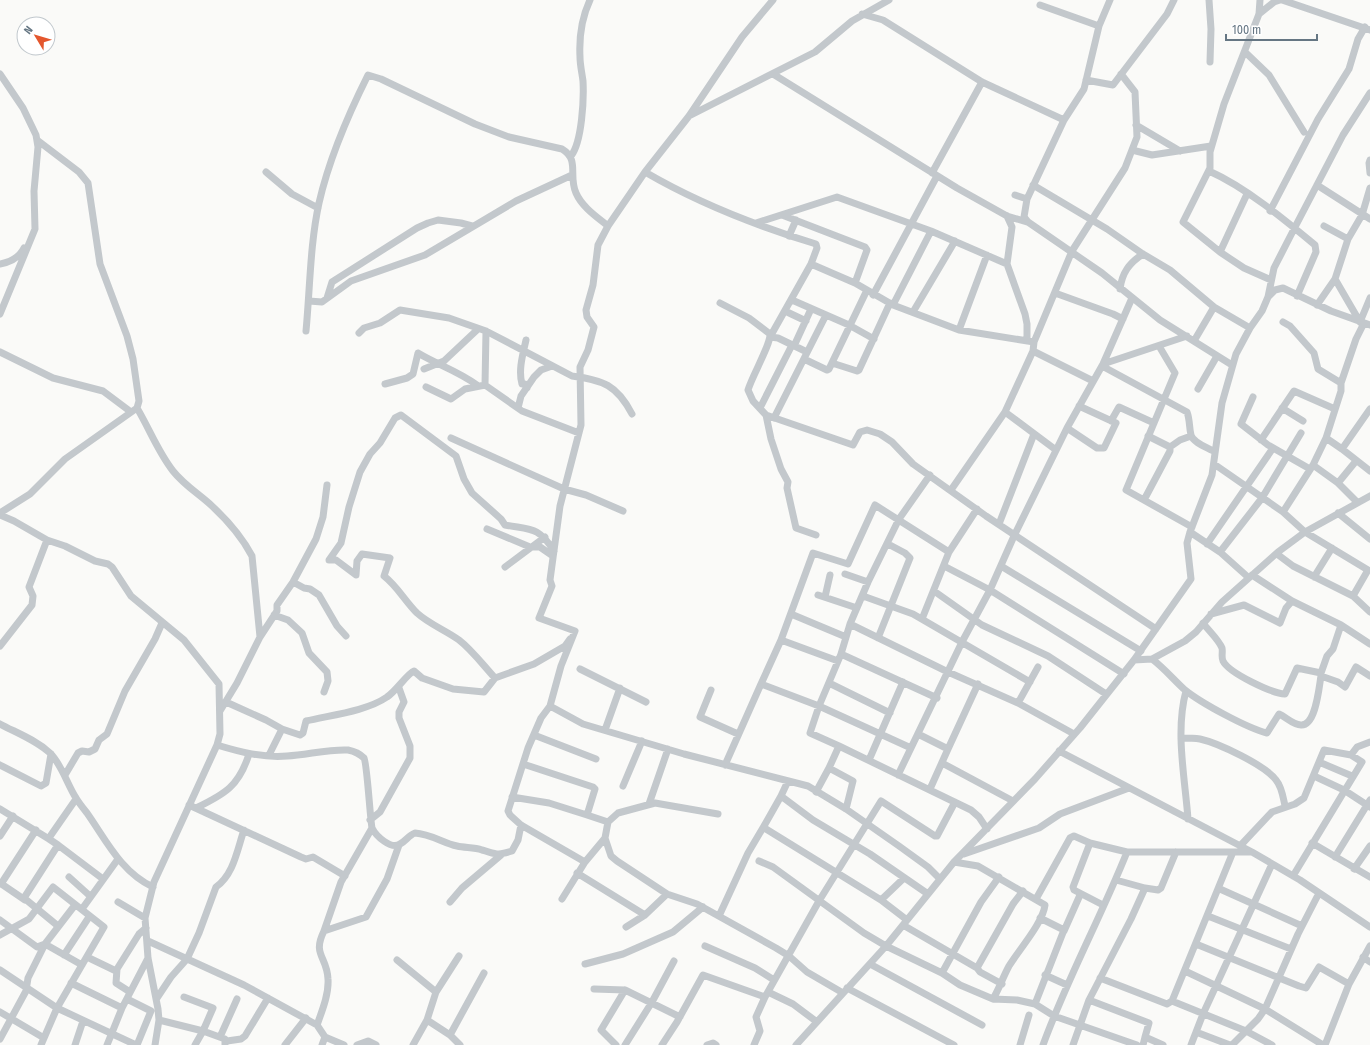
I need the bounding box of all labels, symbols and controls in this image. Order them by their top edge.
north arrow [16,16,56,56]
scale bar [1226,16,1317,42]
text: 100 m [1232,23,1261,37]
text: N [21,24,36,37]

